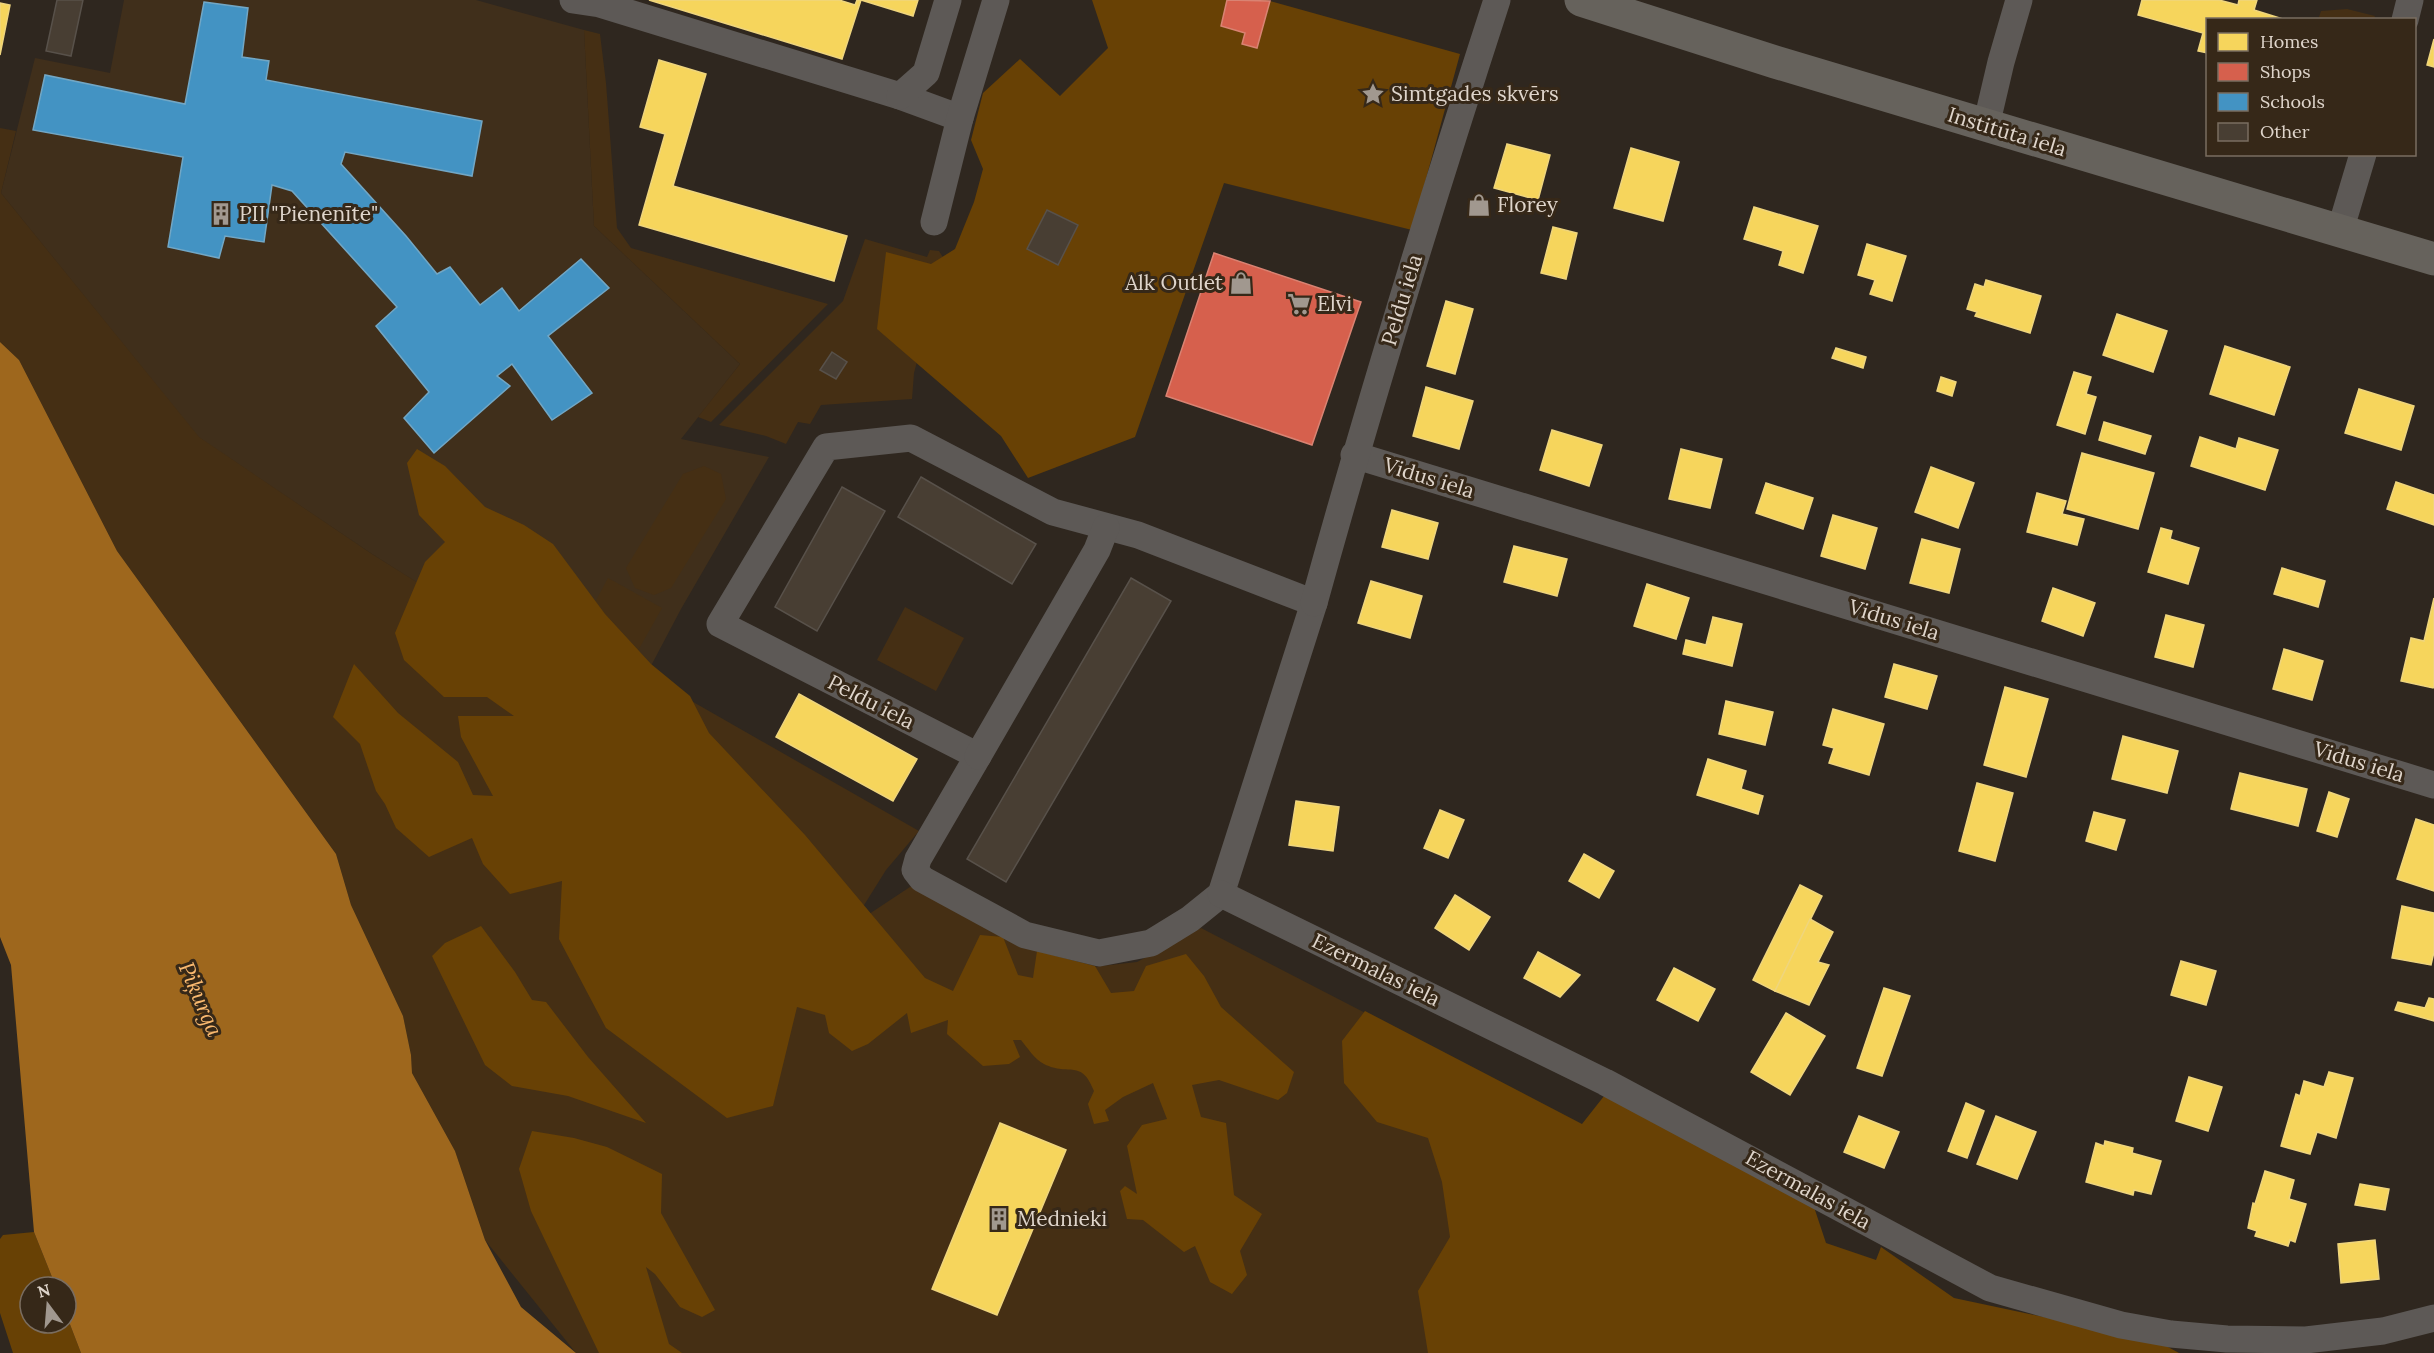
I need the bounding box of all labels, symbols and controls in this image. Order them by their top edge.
legend [2206,18,2416,156]
text: Homes [2260,30,2318,53]
text: Shops [2260,60,2311,83]
place label: Simtgades skvērs [1391,80,1559,107]
place icon: Simtgades skvērs [1360,81,1386,107]
text: Schools [2260,90,2325,113]
street label: Institūta iela [1945,101,2070,162]
text: Other [2260,120,2310,143]
place label: Florey [1497,191,1558,218]
shop icon: Florey [1466,192,1492,218]
place label: PII "Pienenīte" [239,200,378,227]
building icon: PII "Pienenīte" [208,201,234,227]
street label: Peldu iela [1375,251,1428,349]
place label: Alk Outlet [1124,269,1224,296]
shop icon: Alk Outlet [1228,270,1254,296]
place label: Elvi [1317,290,1352,317]
supermarket icon: Elvi [1286,291,1312,317]
street label: Vidus iela [1380,451,1478,504]
street label: Vidus iela [1845,593,1943,646]
street label: Peldu iela [823,668,919,735]
street label: Vidus iela [2310,735,2408,788]
street label: Ezermalas iela [1308,927,1445,1012]
water label: Piķurga [173,958,230,1041]
street label: Ezermalas iela [1741,1144,1876,1235]
place label: Mednieki [1017,1205,1107,1232]
building icon: Mednieki [986,1206,1012,1232]
north arrow [18,1275,78,1335]
text: N [35,1279,53,1302]

